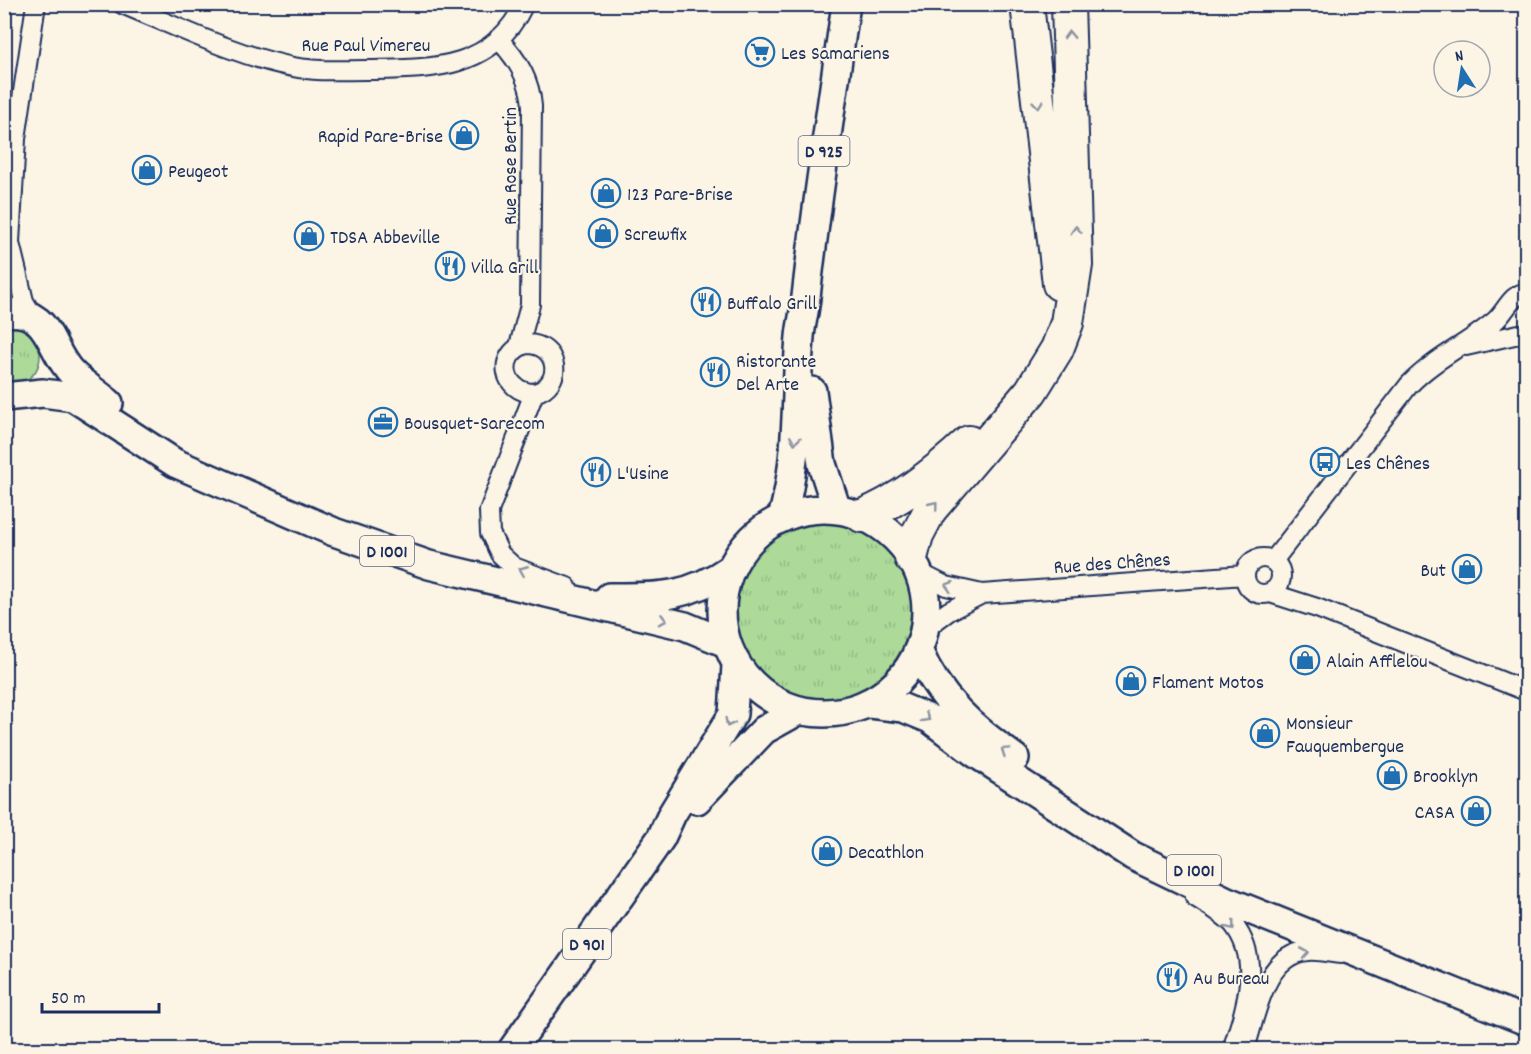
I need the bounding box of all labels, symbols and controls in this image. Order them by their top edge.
one-way arrow [1063,31,1076,40]
street label: Rue Paul Vimereu [302,33,430,61]
supermarket icon: Les Samariens [744,36,776,68]
north arrow [1432,39,1492,99]
place label: Les Samariens [781,41,890,69]
text: N [1453,45,1466,69]
one-way arrow [1032,100,1044,109]
street label: Rue Rose Bertin [498,107,526,225]
shop icon: Rapid Pare-Brise [448,119,480,151]
place label: Rapid Pare-Brise [318,124,443,152]
road number: D 925 [798,136,850,166]
shop icon: Peugeot [131,154,163,186]
place label: Peugeot [168,159,228,187]
shop icon: 123 Pare-Brise [590,177,622,209]
place label: 123 Pare-Brise [627,182,733,210]
shop icon: Screwfix [587,217,619,249]
shop icon: TDSA Abbeville [293,220,325,252]
place label: Screwfix [624,222,687,250]
place label: TDSA Abbeville [330,225,440,253]
one-way arrow [1069,226,1082,235]
restaurant icon: Villa Grill [434,250,466,282]
place label: Villa Grill [471,255,539,283]
restaurant icon: Buffalo Grill [690,286,722,318]
place label: Buffalo Grill [727,291,817,319]
place label: Ristorante Del Arte [736,349,817,400]
restaurant icon: Ristorante Del Arte [699,356,731,388]
office icon: Bousquet-Sarecom [367,406,399,438]
place label: Bousquet-Sarecom [404,411,545,439]
one-way arrow [789,436,802,445]
bus stop icon: Les Chênes [1309,446,1341,478]
place label: Les Chênes [1346,451,1430,479]
restaurant icon: L'Usine [580,456,612,488]
place label: L'Usine [617,461,669,489]
one-way arrow [927,501,938,512]
road number: D 1001 [360,536,414,566]
street label: Rue des Chênes [1053,547,1172,583]
shop icon: But [1451,553,1483,585]
place label: But [1421,558,1446,586]
one-way arrow [518,565,529,577]
one-way arrow [944,581,955,594]
one-way arrow [658,613,668,626]
shop icon: Alain Afflelou [1289,644,1321,676]
place label: Alain Afflelou [1326,649,1428,677]
shop icon: Flament Motos [1115,665,1147,697]
place label: Flament Motos [1152,670,1264,698]
one-way arrow [920,710,930,722]
place label: Monsieur Fauquembergue [1286,711,1404,762]
one-way arrow [724,716,736,727]
shop icon: Monsieur Fauquembergue [1249,717,1281,749]
one-way arrow [1001,747,1012,758]
shop icon: Brooklyn [1376,759,1408,791]
place label: Brooklyn [1413,764,1478,792]
shop icon: CASA [1460,795,1492,827]
place label: CASA [1414,800,1455,828]
shop icon: Decathlon [811,835,843,867]
place label: Decathlon [848,840,924,868]
road number: D 1001 [1167,855,1221,885]
one-way arrow [1224,919,1235,930]
road number: D 901 [563,929,611,959]
one-way arrow [1301,948,1310,960]
restaurant icon: Au Bureau [1156,961,1188,993]
place label: Au Bureau [1193,966,1269,994]
scale bar [42,976,159,1014]
text: 50 m [51,987,86,1012]

